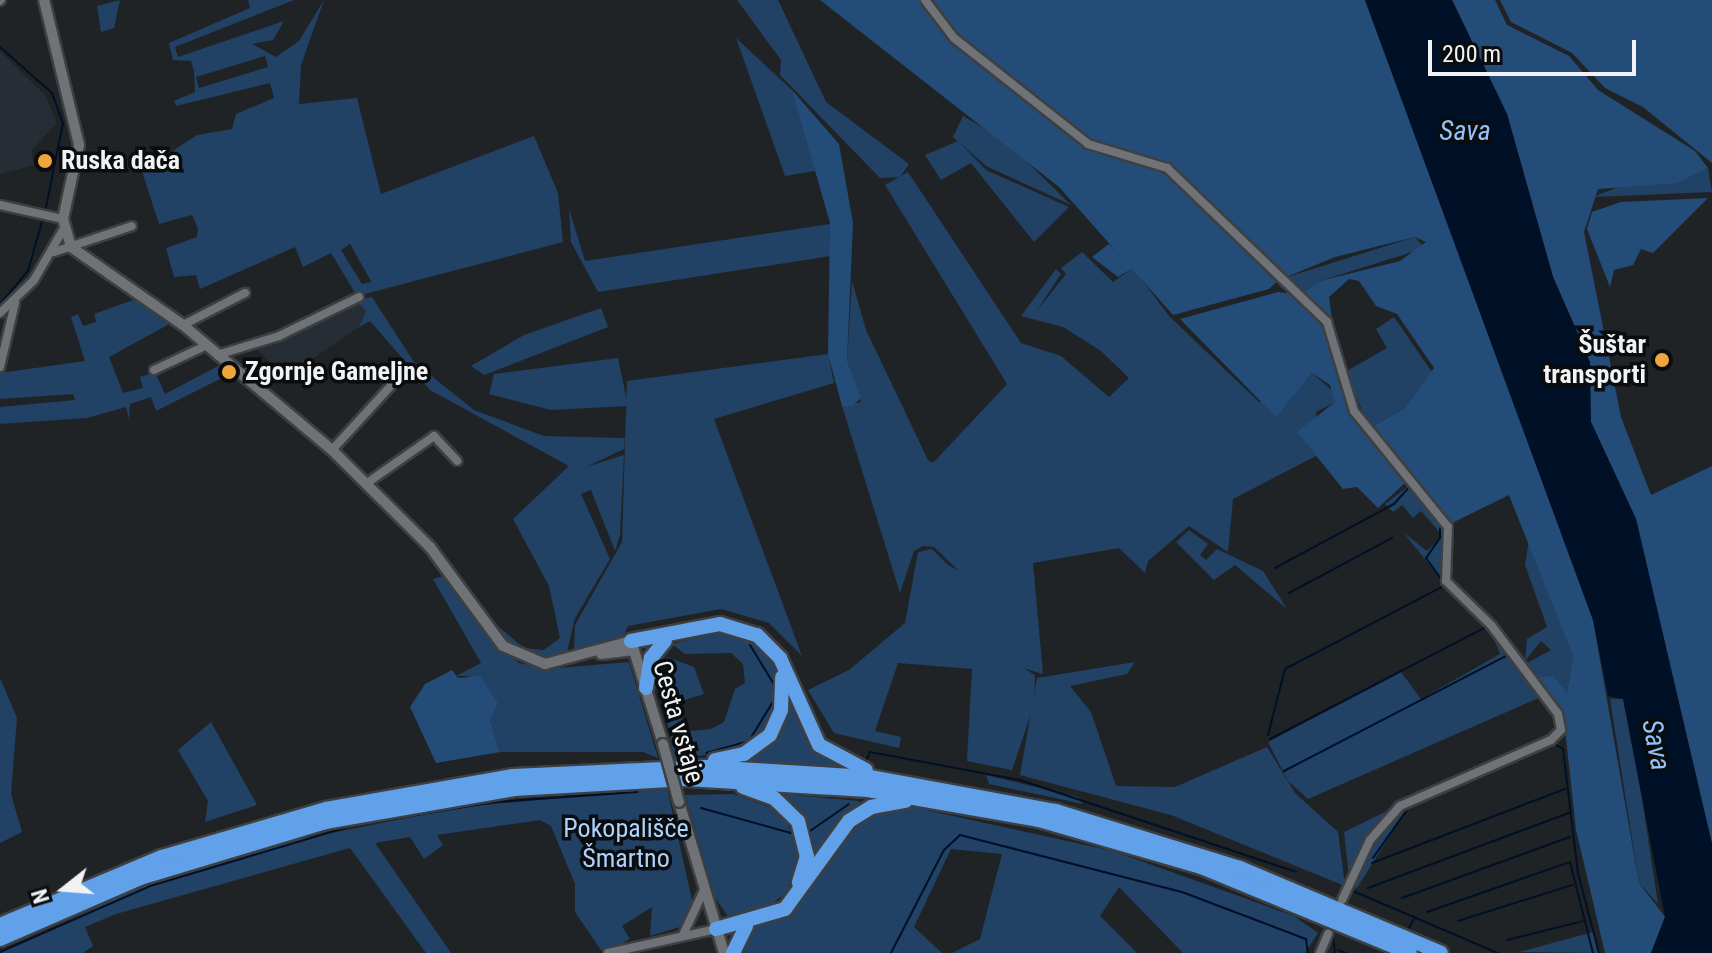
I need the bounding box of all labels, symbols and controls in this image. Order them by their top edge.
scale bar [1432,24,1640,74]
text: 200 m [1442,40,1501,68]
water label: Sava [1439,114,1491,148]
place label: Ruska dača [61,145,180,177]
marker: Ruska dača [36,152,54,170]
place label: Šuštar transporti [1543,329,1646,390]
marker: Šuštar transporti [1653,351,1671,369]
place label: Zgornje Gameljne [245,356,428,388]
marker: Zgornje Gameljne [220,363,238,381]
street label: Cesta vstaje [646,657,710,787]
water label: Sava [1635,717,1677,773]
park label: Pokopališče Šmartno [563,813,689,874]
north arrow [24,849,104,929]
text: N [27,886,54,906]

